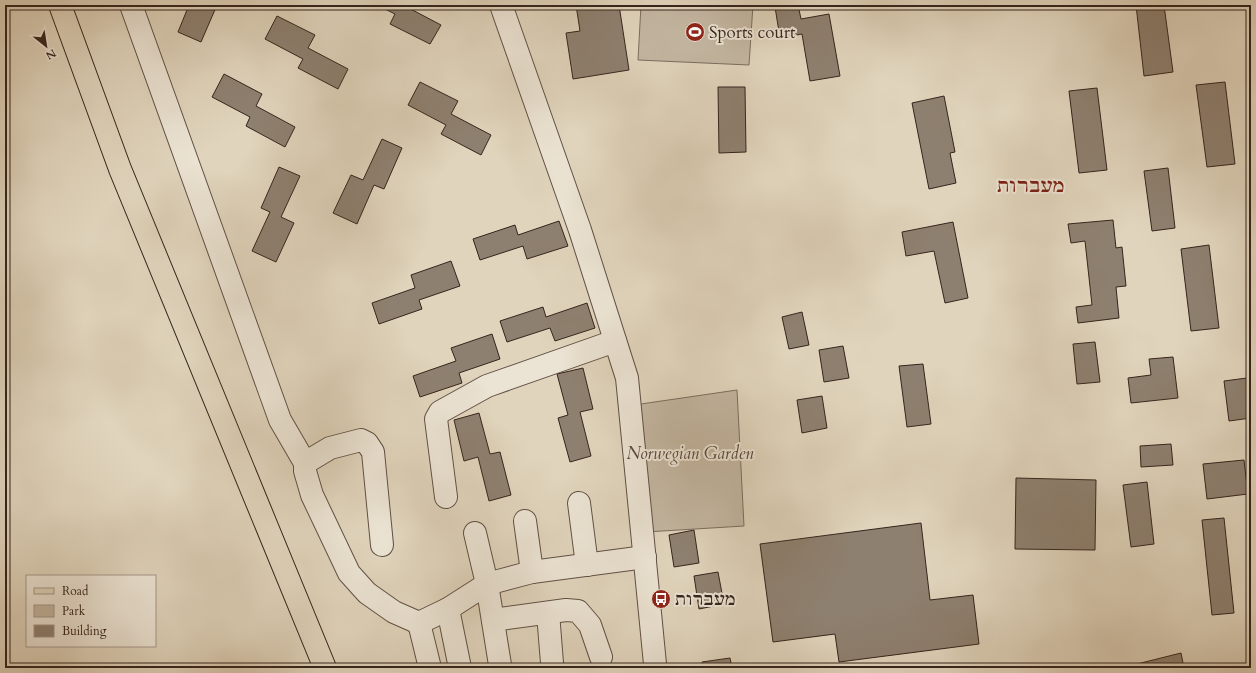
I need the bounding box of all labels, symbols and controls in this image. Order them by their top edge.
sports icon: Sports court [684,21,706,43]
place label: Sports court [709,21,796,44]
north arrow [26,26,66,66]
text: N [42,45,59,63]
district label: מעברות [997,173,1065,199]
park label: Norwegian Garden [626,442,754,465]
legend [26,575,156,647]
text: Road [62,583,89,599]
bus stop icon: מעברות [650,588,672,610]
place label: מעברות [675,588,736,611]
text: Park [62,603,86,619]
text: Building [62,623,107,639]

